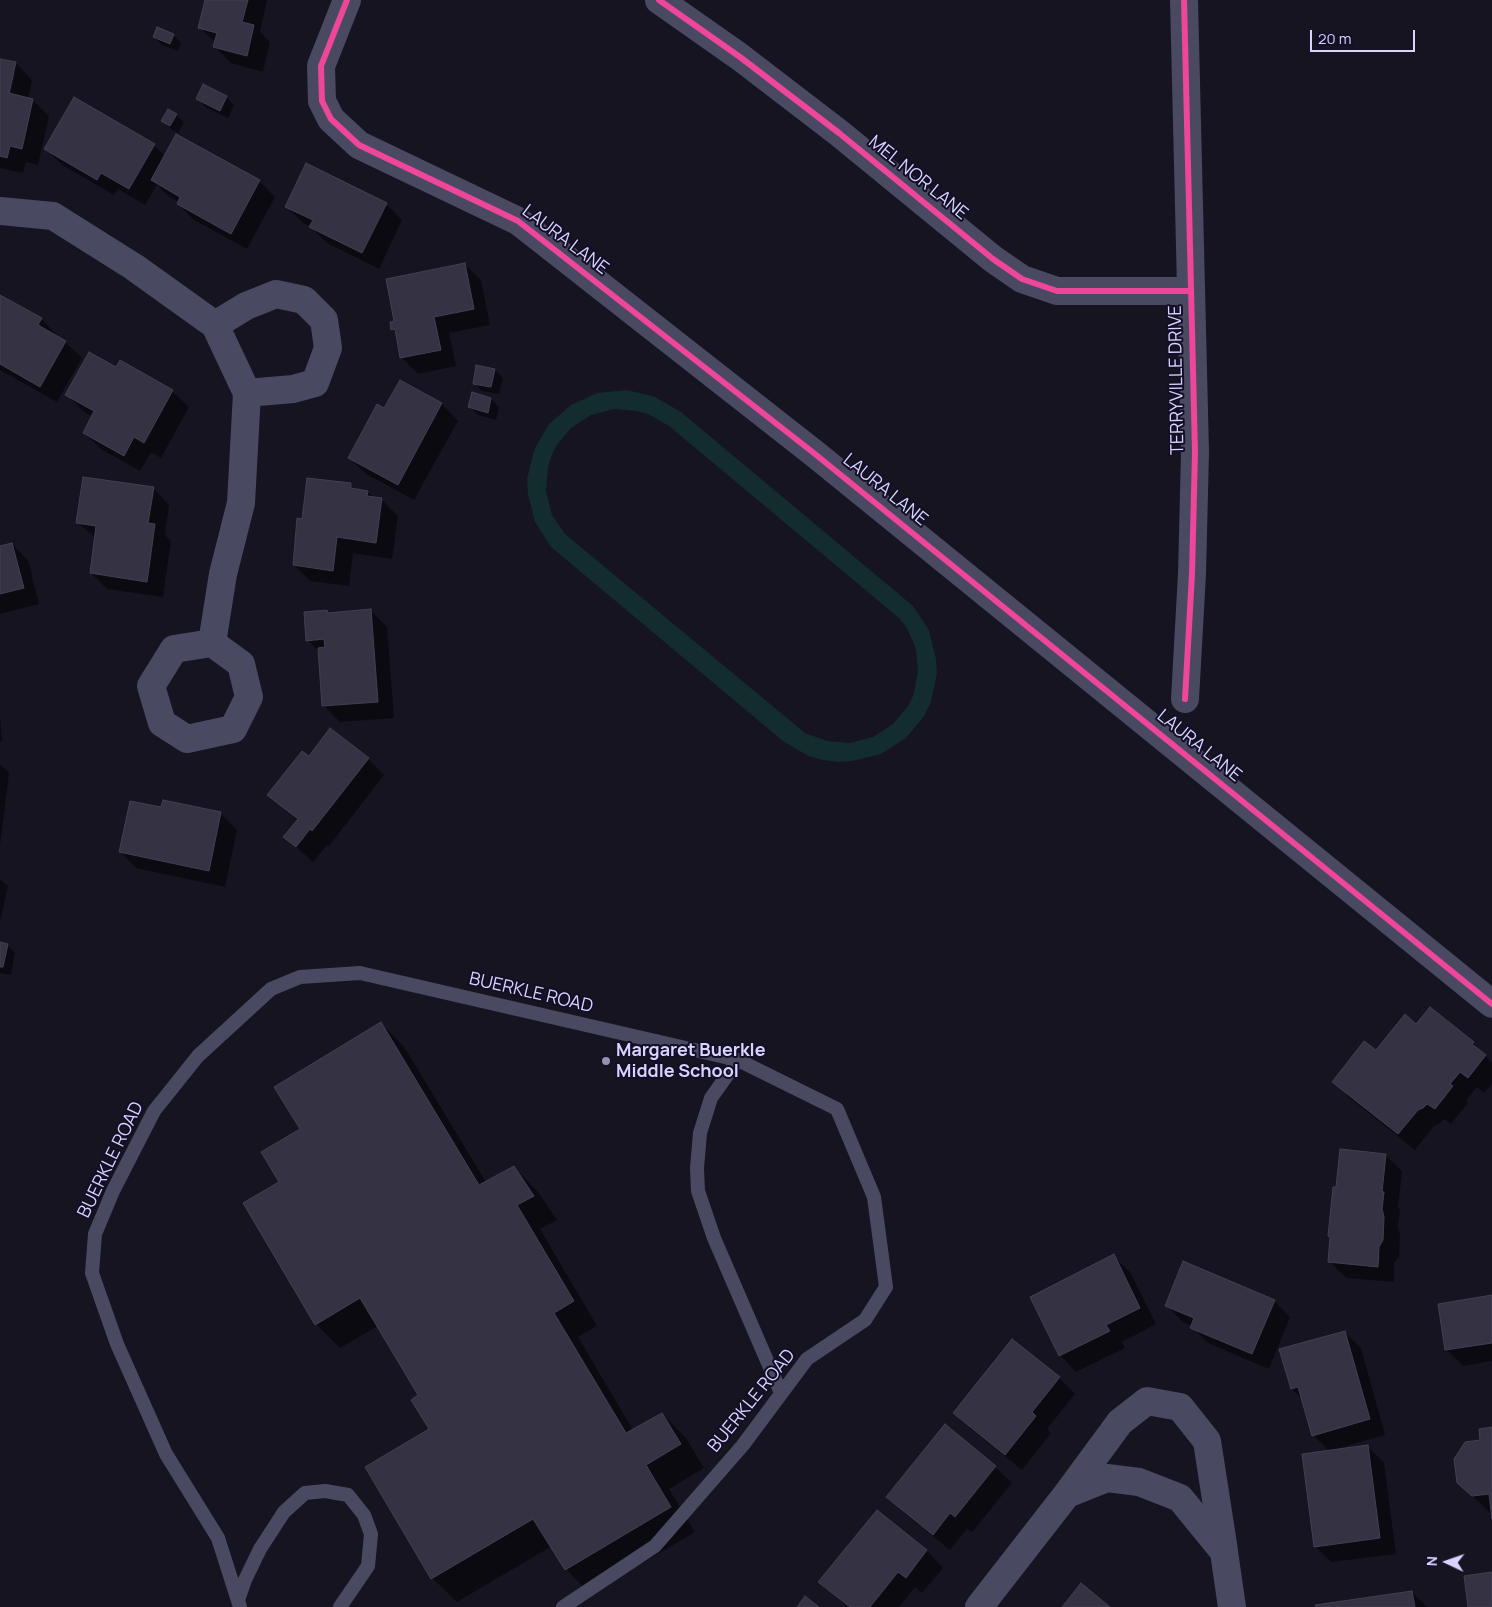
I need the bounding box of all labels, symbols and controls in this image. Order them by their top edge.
scale bar [1312,20,1417,52]
text: 20 m [1318,28,1351,49]
street label: MEL NOR LANE [864,131,972,225]
street label: LAURA LANE [518,201,612,279]
street label: TERRYVILLE DRIVE [1165,305,1189,455]
street label: LAURA LANE [838,449,932,531]
street label: LAURA LANE [1152,705,1246,787]
street label: BUERKLE ROAD [467,968,595,1018]
place label: Margaret Buerkle Middle School [616,1040,765,1082]
marker: Margaret Buerkle Middle School [600,1055,612,1067]
street label: BUERKLE ROAD [74,1098,148,1222]
street label: BUERKLE ROAD [704,1345,800,1457]
north arrow [1422,1537,1472,1587]
text: N [1422,1556,1441,1567]

